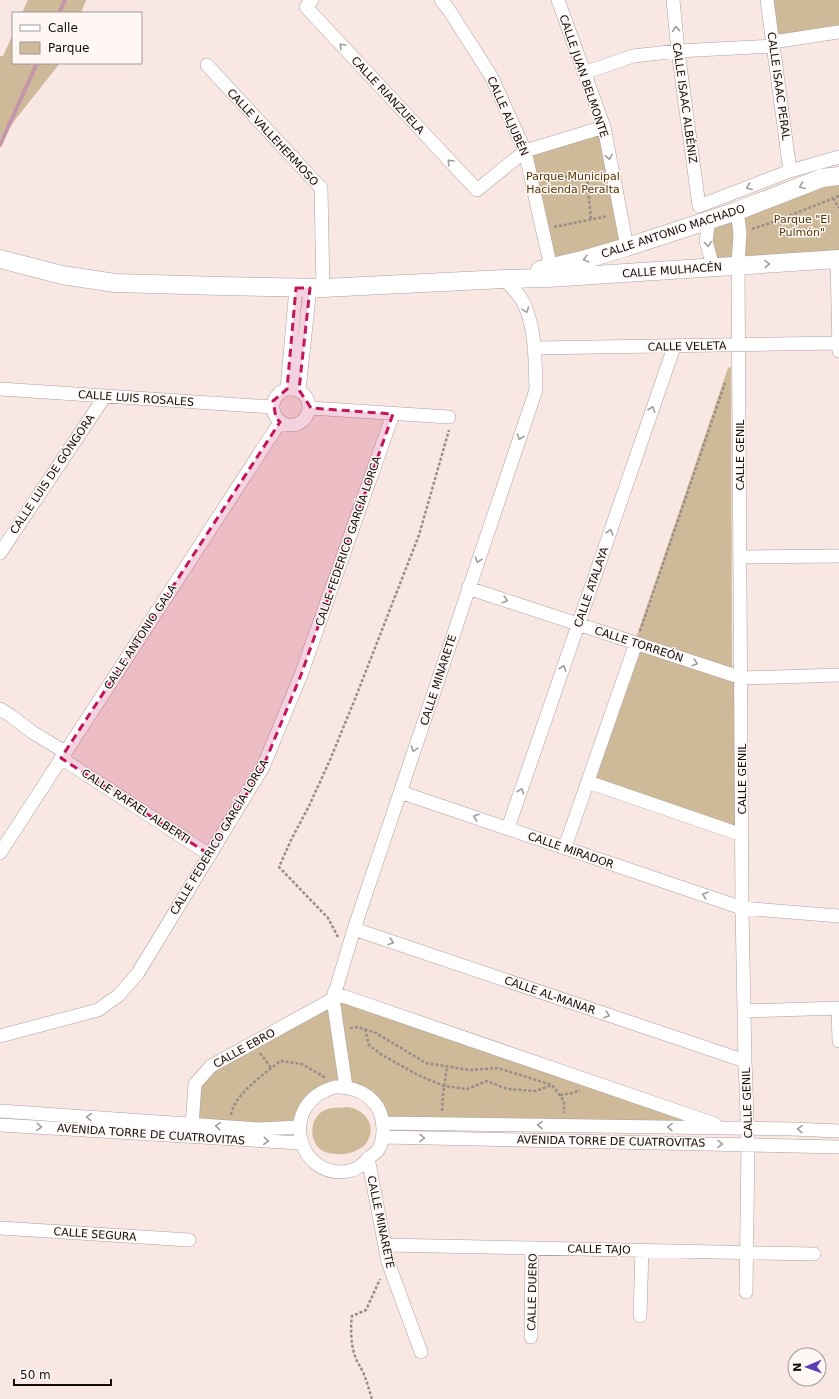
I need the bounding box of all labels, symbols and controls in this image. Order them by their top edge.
legend [12,12,142,64]
street label: CALLE JUAN BELMONTE [556,13,611,139]
text: Calle [48,21,78,35]
one-way arrow [671,26,680,32]
street label: CALLE ISAAC PERAL [764,31,793,142]
text: Parque [48,41,89,55]
street label: CALLE ISAAC ALBÉNIZ [670,42,699,165]
one-way arrow [339,43,347,51]
street label: CALLE RIANZUELA [348,54,427,137]
street label: CALLE ALJUBÉN [484,74,531,158]
street label: CALLE VALLEHERMOSO [224,86,321,189]
one-way arrow [604,154,613,160]
one-way arrow [448,159,455,166]
park label: Parque Municipal Hacienda Peralta [526,170,620,196]
one-way arrow [798,181,805,189]
one-way arrow [746,183,753,191]
street label: CALLE ANTONIO MACHADO [600,202,747,261]
park label: Parque "El Pulmón" [774,213,830,239]
one-way arrow [703,241,712,247]
one-way arrow [583,254,590,263]
one-way arrow [764,259,770,268]
street label: CALLE MULHACÉN [622,261,722,280]
one-way arrow [522,307,530,314]
street label: CALLE VELETA [647,339,727,354]
street label: CALLE LUIS ROSALES [77,388,194,409]
one-way arrow [648,406,656,413]
street label: CALLE LUIS DE GÓNGORA [7,412,98,537]
street label: CALLE GENIL [734,419,747,490]
one-way arrow [516,433,525,440]
street label: CALLE FEDERICO GARCÍA LORCA [313,454,384,628]
one-way arrow [605,529,614,536]
street label: CALLE ATALAYA [572,545,612,629]
one-way arrow [474,556,483,563]
street label: CALLE ANTONIO GALA [102,582,180,692]
one-way arrow [502,595,509,604]
street label: CALLE TORREÓN [593,624,685,665]
street label: CALLE MINARETE [418,633,459,727]
one-way arrow [692,658,699,667]
one-way arrow [559,665,567,672]
street label: CALLE GENIL [736,743,749,814]
one-way arrow [411,746,419,753]
street label: CALLE FEDERICO GARCÍA LORCA [168,757,271,917]
street label: CALLE RAFAEL ALBERTI [79,766,193,846]
one-way arrow [516,788,525,795]
one-way arrow [473,813,480,822]
street label: CALLE MIRADOR [526,830,616,871]
one-way arrow [702,892,709,900]
one-way arrow [388,937,395,945]
street label: CALLE AL-MANAR [502,974,598,1017]
one-way arrow [604,1010,611,1018]
street label: CALLE EBRO [211,1026,278,1071]
street label: CALLE GENIL [740,1066,755,1139]
one-way arrow [86,1113,92,1122]
street label: AVENIDA TORRE DE CUATROVITAS [57,1121,245,1148]
one-way arrow [537,1121,543,1129]
one-way arrow [215,1122,221,1131]
one-way arrow [36,1123,42,1132]
one-way arrow [667,1123,673,1131]
one-way arrow [797,1125,803,1133]
one-way arrow [419,1133,425,1142]
street label: AVENIDA TORRE DE CUATROVITAS [517,1133,705,1150]
one-way arrow [263,1137,270,1146]
one-way arrow [717,1140,723,1148]
street label: CALLE MINARETE [364,1174,397,1270]
street label: CALLE SEGURA [53,1225,137,1244]
street label: CALLE TAJO [567,1242,631,1257]
street label: CALLE DUERO [525,1253,540,1331]
north arrow [787,1347,827,1387]
scale bar [14,1361,111,1387]
text: N [791,1362,804,1372]
text: 50 m [20,1368,51,1382]

